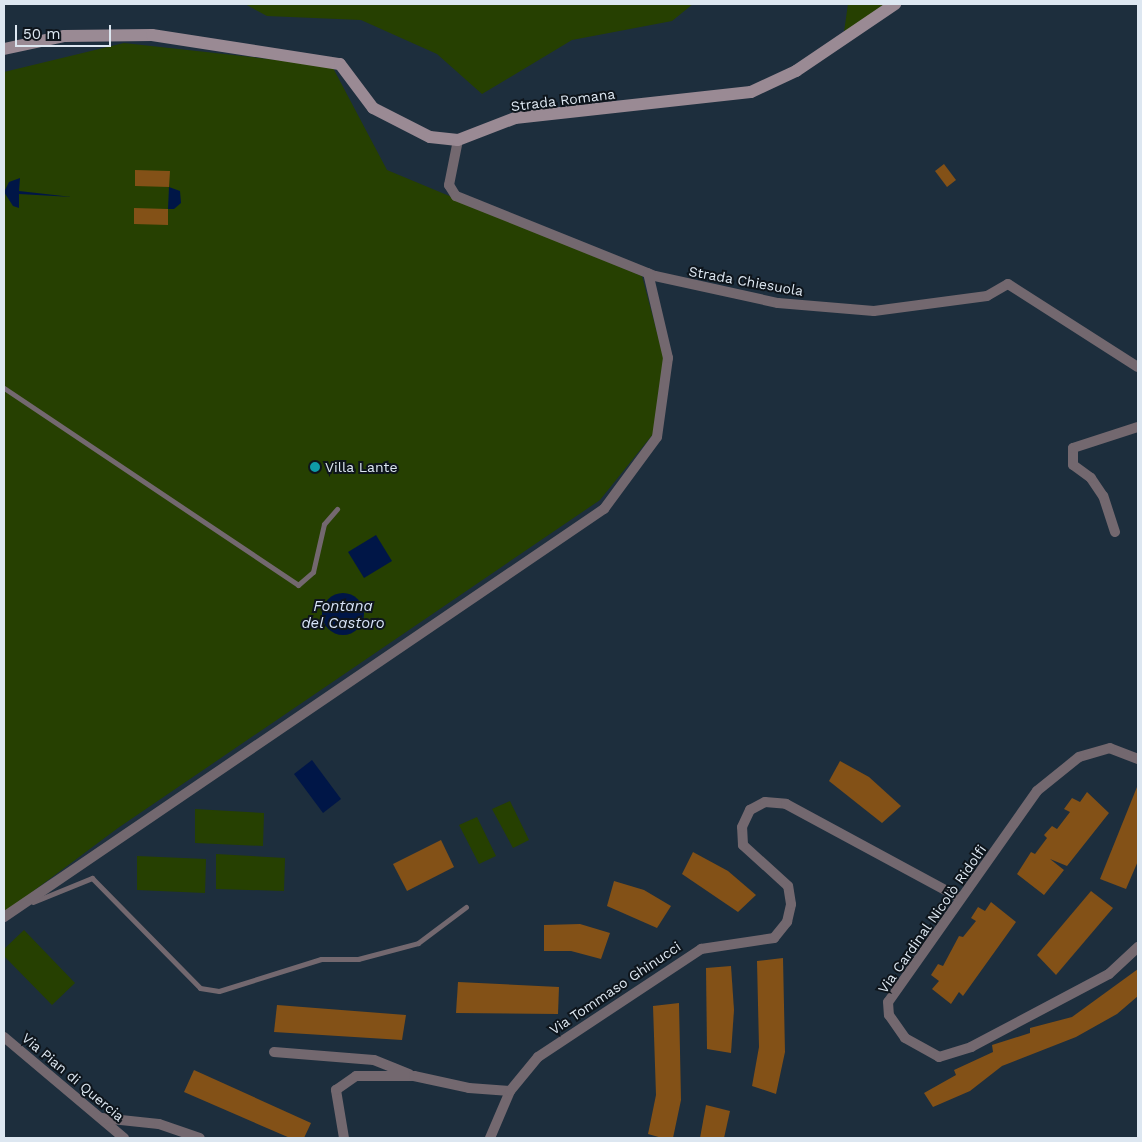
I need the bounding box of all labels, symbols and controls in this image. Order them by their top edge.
scale bar [18,15,114,47]
text: 50 m [23,25,60,43]
street label: Strada Romana [510,85,616,115]
street label: Strada Chiesuola [687,263,805,299]
place label: Villa Lante [325,459,398,475]
marker: Villa Lante [309,461,321,473]
water label: Fontana del Castoro [301,597,385,632]
street label: Via Cardinal Nicolò Ridolfi [874,841,990,997]
street label: Via Tommaso Ghinucci [546,938,684,1038]
street label: Via Pian di Quercia [18,1029,128,1125]

